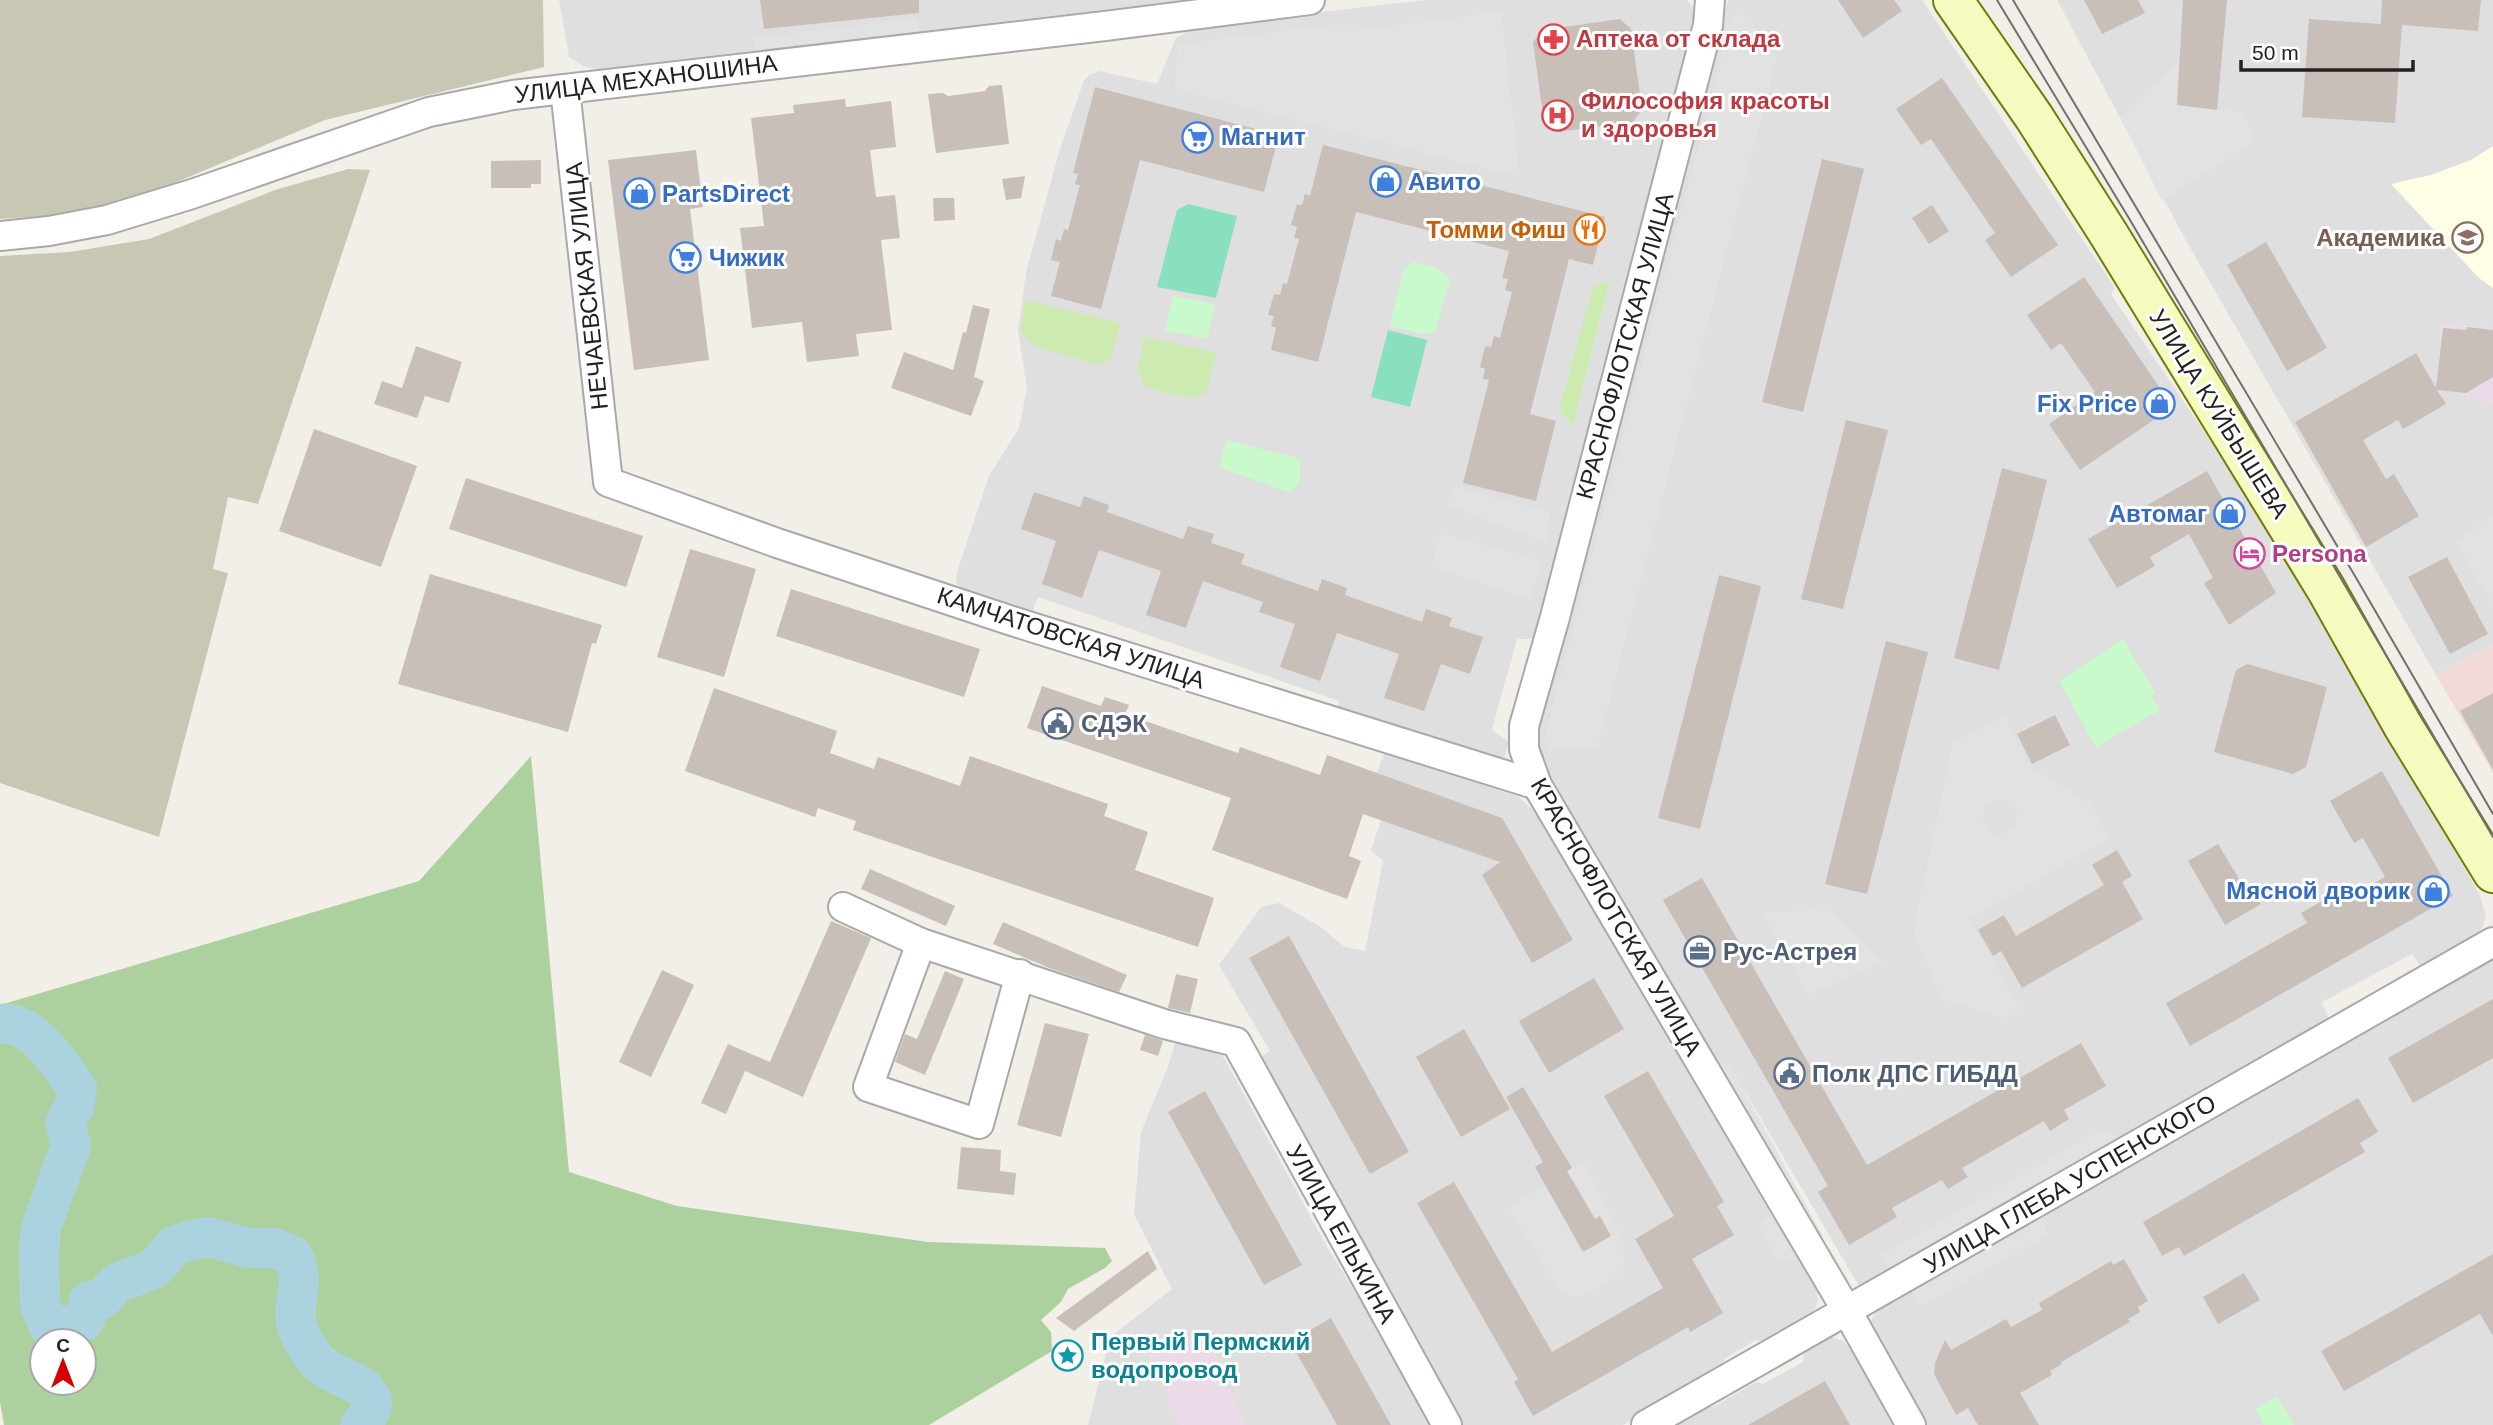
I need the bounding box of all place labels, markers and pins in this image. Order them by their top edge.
pharmacy icon: Аптека от склада [1536,22,1570,56]
place label: Аптека от склада [1576,25,1781,52]
place label: Философия красоты и здоровья [1581,87,1830,142]
hospital icon: Философия красоты и здоровья [1541,98,1575,132]
supermarket icon: Магнит [1181,120,1215,154]
place label: Магнит [1221,123,1306,150]
shop icon: Авито [1368,165,1402,199]
place label: Авито [1408,168,1481,195]
shop icon: PartsDirect [622,177,656,211]
place label: PartsDirect [662,180,790,207]
restaurant icon: Томми Фиш [1572,213,1606,247]
place label: Томми Фиш [1426,216,1566,243]
school or university icon: Академика [2451,221,2485,255]
place label: Академика [2316,224,2446,251]
supermarket icon: Чижик [669,241,703,275]
place label: Чижик [709,244,785,271]
shop icon: Fix Price [2143,387,2177,421]
place label: Fix Price [2037,390,2137,417]
shop icon: Автомаг [2213,497,2247,531]
place label: Автомаг [2109,500,2207,527]
hotel icon: Persona [2232,537,2266,571]
place label: Persona [2272,540,2367,567]
public building icon: СДЭК [1041,707,1075,741]
place label: СДЭК [1081,710,1147,737]
shop icon: Мясной дворик [2416,874,2450,908]
place label: Мясной дворик [2226,877,2411,904]
office icon: Рус-Астрея [1683,935,1717,969]
place label: Рус-Астрея [1723,938,1857,965]
public building icon: Полк ДПС ГИБДД [1772,1057,1806,1091]
place label: Полк ДПС ГИБДД [1812,1060,2018,1087]
place label: Первый Пермский водопровод [1091,1328,1310,1383]
place icon: Первый Пермский водопровод [1051,1339,1085,1373]

